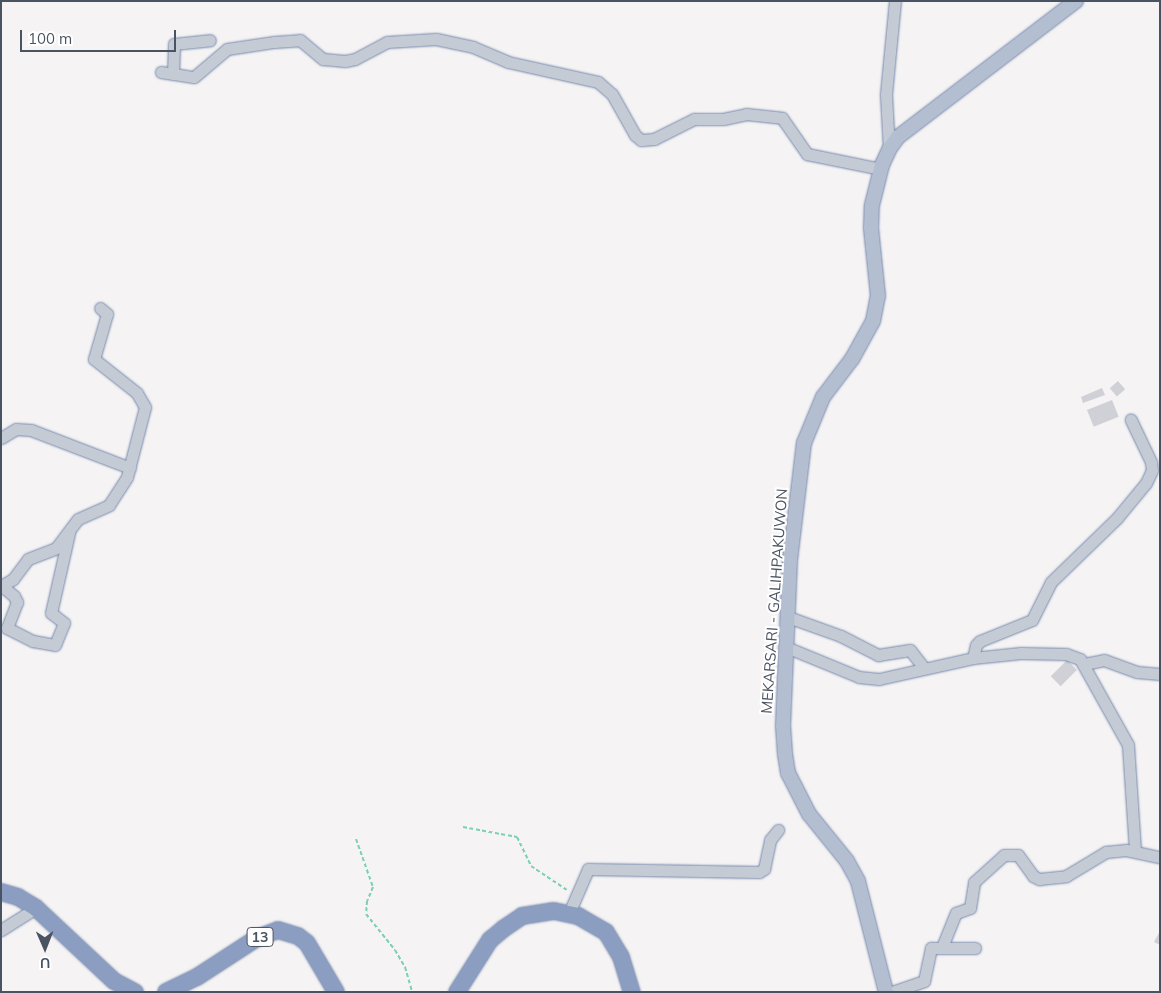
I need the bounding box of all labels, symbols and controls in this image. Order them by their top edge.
scale bar [22,20,179,52]
text: 100 m [28,29,72,48]
street label: MEKARSARI - GALIHPAKUWON [757,488,791,714]
north arrow [20,923,70,973]
road number: 13 [246,926,274,949]
text: U [40,954,51,972]

